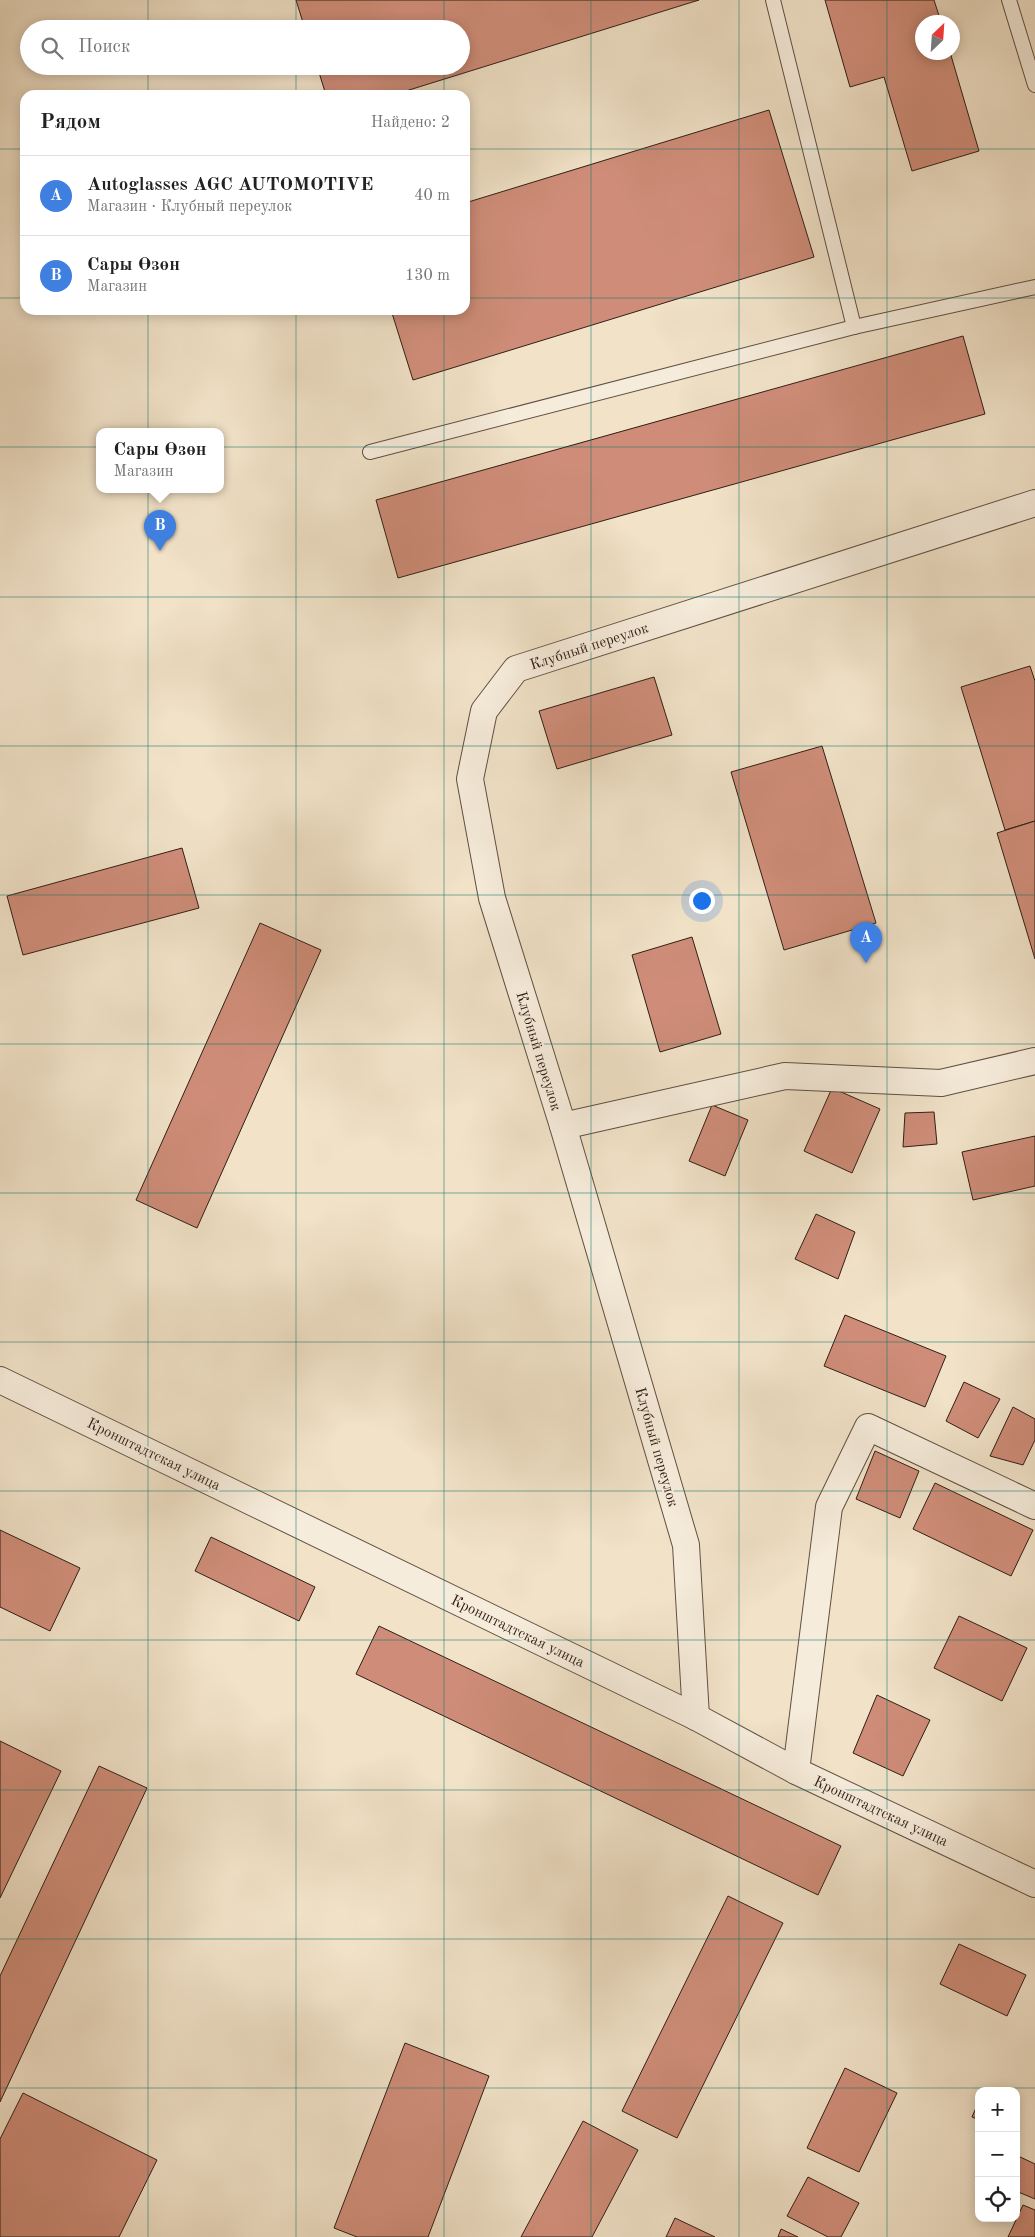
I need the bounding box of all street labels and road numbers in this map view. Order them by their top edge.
street label: Клубный переулок [528,621,651,674]
street label: Клубный переулок [512,990,563,1113]
street label: Клубный переулок [631,1386,680,1509]
street label: Кронштадтская улица [84,1416,223,1494]
street label: Кронштадтская улица [448,1593,587,1671]
street label: Кронштадтская улица [811,1775,950,1850]

